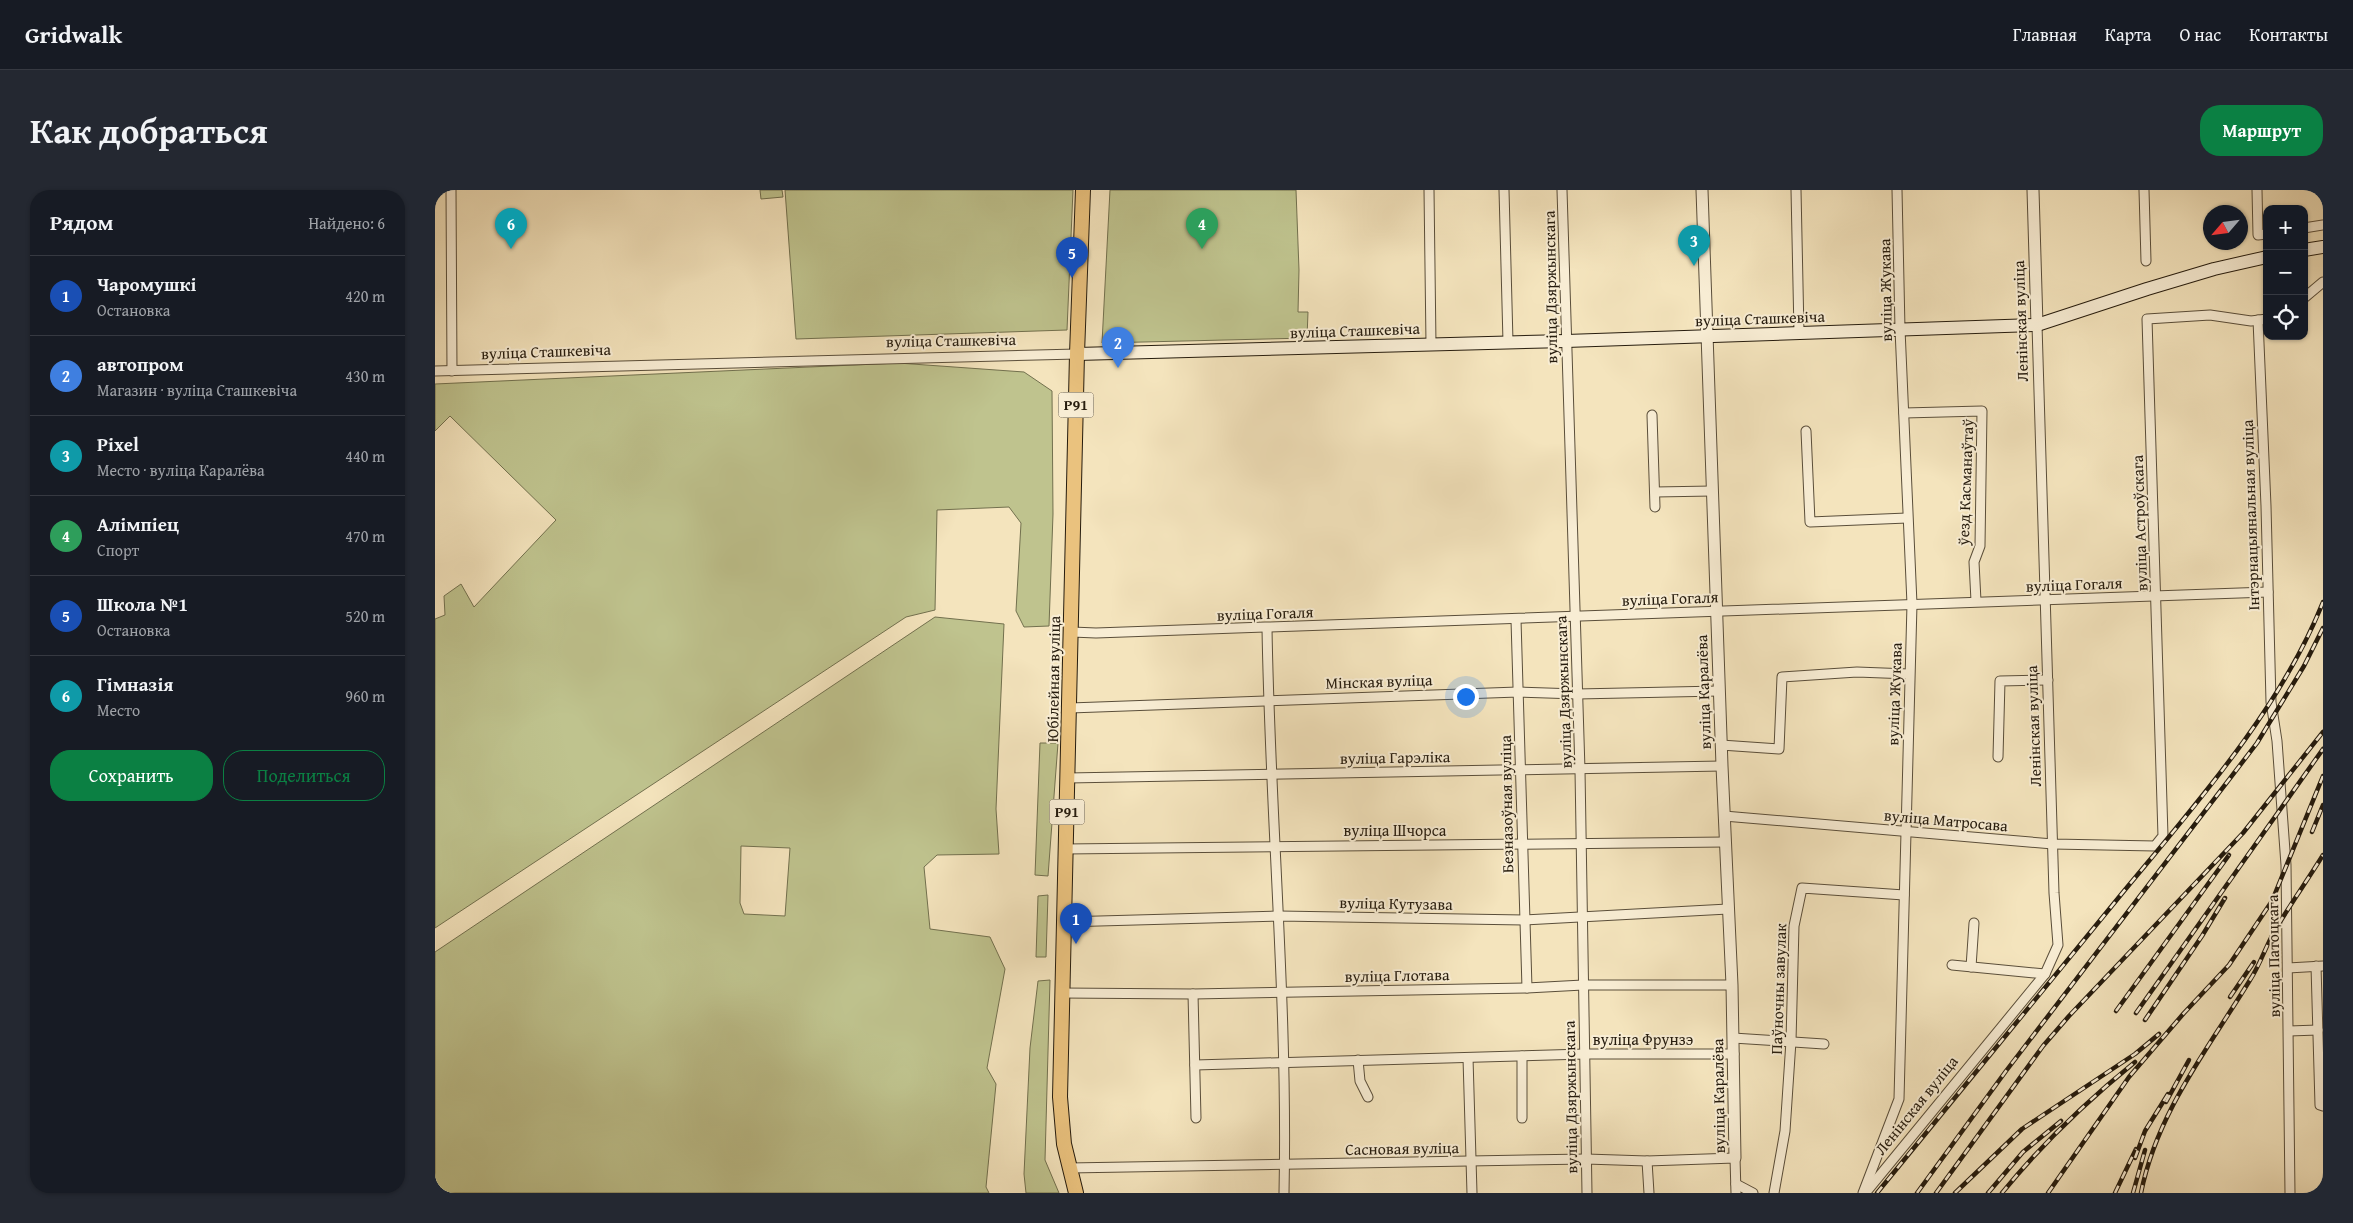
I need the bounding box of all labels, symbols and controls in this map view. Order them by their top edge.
text: Gridwalk [25,17,122,52]
text: Главная [2013,21,2077,48]
text: Карта [2105,21,2151,48]
text: О нас [2179,21,2221,48]
text: Контакты [2249,21,2328,48]
text: Как добраться [30,105,268,156]
button: Маршрут [2200,105,2323,156]
north arrow [2203,205,2248,250]
map controls [2263,205,2308,340]
button: + [2263,205,2308,250]
text: Рядом [50,207,113,238]
pin: 6 [495,208,527,249]
pin: 4 [1186,208,1218,249]
street label: вуліца Дзяржынскага [1537,210,1563,364]
text: Найдено: 6 [308,211,385,235]
pin: 3 [1678,225,1710,266]
pin: 5 [1056,237,1088,278]
street label: вуліца Жукава [1872,238,1898,342]
button: − [2263,250,2308,295]
street label: Ленінская вуліца [2006,260,2034,382]
text: Чаромушкі [97,270,196,298]
text: 1 [62,284,70,308]
text: 420 m [345,284,385,308]
button: locate [2263,295,2308,340]
text: Остановка [97,298,170,322]
street label: вуліца Сташкевіча [1695,304,1826,332]
street label: вуліца Сташкевіча [1290,316,1421,344]
street label: вуліца Сташкевіча [886,327,1017,353]
pin: 2 [1102,327,1134,368]
street label: вуліца Сташкевіча [481,337,612,365]
text: автопром [97,350,184,378]
text: 2 [62,364,70,388]
text: 430 m [345,364,385,388]
text: Магазин · вуліца Сташкевіча [97,378,297,402]
road number: Р91 [1059,392,1093,418]
street label: ўезд Касманаўтаў [1951,418,1979,547]
street label: Інтэрнацыянальная вуліца [2235,419,2265,611]
text: Pixel [97,430,139,458]
text: 3 [62,444,70,468]
text: 440 m [345,444,385,468]
street label: вуліца Астроўскага [2125,454,2153,592]
text: Место · вуліца Каралёва [97,458,265,482]
text: Алімпіец [97,510,179,538]
text: 4 [62,524,70,548]
text: 470 m [345,524,385,548]
text: Спорт [97,538,139,562]
street label: вуліца Гогаля [2025,570,2123,598]
street label: вуліца Гогаля [1621,584,1719,612]
text: Школа №1 [97,590,188,618]
street label: вуліца Гогаля [1216,599,1314,627]
text: 5 [62,604,70,628]
text: 520 m [345,604,385,628]
street label: Юбілейная вуліца [1040,615,1066,743]
street label: вуліца Дзяржынскага [1548,615,1578,769]
text: Остановка [97,618,170,642]
street label: вуліца Каралёва [1689,634,1717,750]
street label: вуліца Жукава [1880,642,1908,746]
street label: Ленінская вуліца [2019,665,2047,787]
street label: Мінская вуліца [1325,667,1433,695]
text: Гімназія [97,670,173,698]
text: 6 [62,684,70,708]
text: 960 m [345,684,385,708]
your location [1453,684,1479,710]
text: Место [97,698,140,722]
street label: Безназоўная вуліца [1493,734,1519,873]
street label: вуліца Гарэліка [1340,744,1451,770]
button: Сохранить [50,750,213,801]
button: Поделиться [223,750,385,801]
road number: Р91 [1049,800,1085,824]
street label: вуліца Матросава [1883,803,2009,837]
street label: вуліца Шчорса [1344,818,1447,842]
street label: вуліца Кутузава [1339,890,1453,916]
street label: вуліца Патоцкага [2260,894,2286,1018]
pin: 1 [1060,903,1092,944]
street label: Паўночны завулак [1764,922,1792,1055]
street label: вуліца Глотава [1344,962,1450,988]
street label: вуліца Дзяржынскага [1557,1020,1583,1174]
street label: вуліца Фрунзэ [1593,1027,1693,1051]
street label: вуліца Каралёва [1705,1038,1731,1154]
street label: Ленінская вуліца [1868,1050,1964,1160]
street label: Сасновая вуліца [1345,1135,1460,1161]

